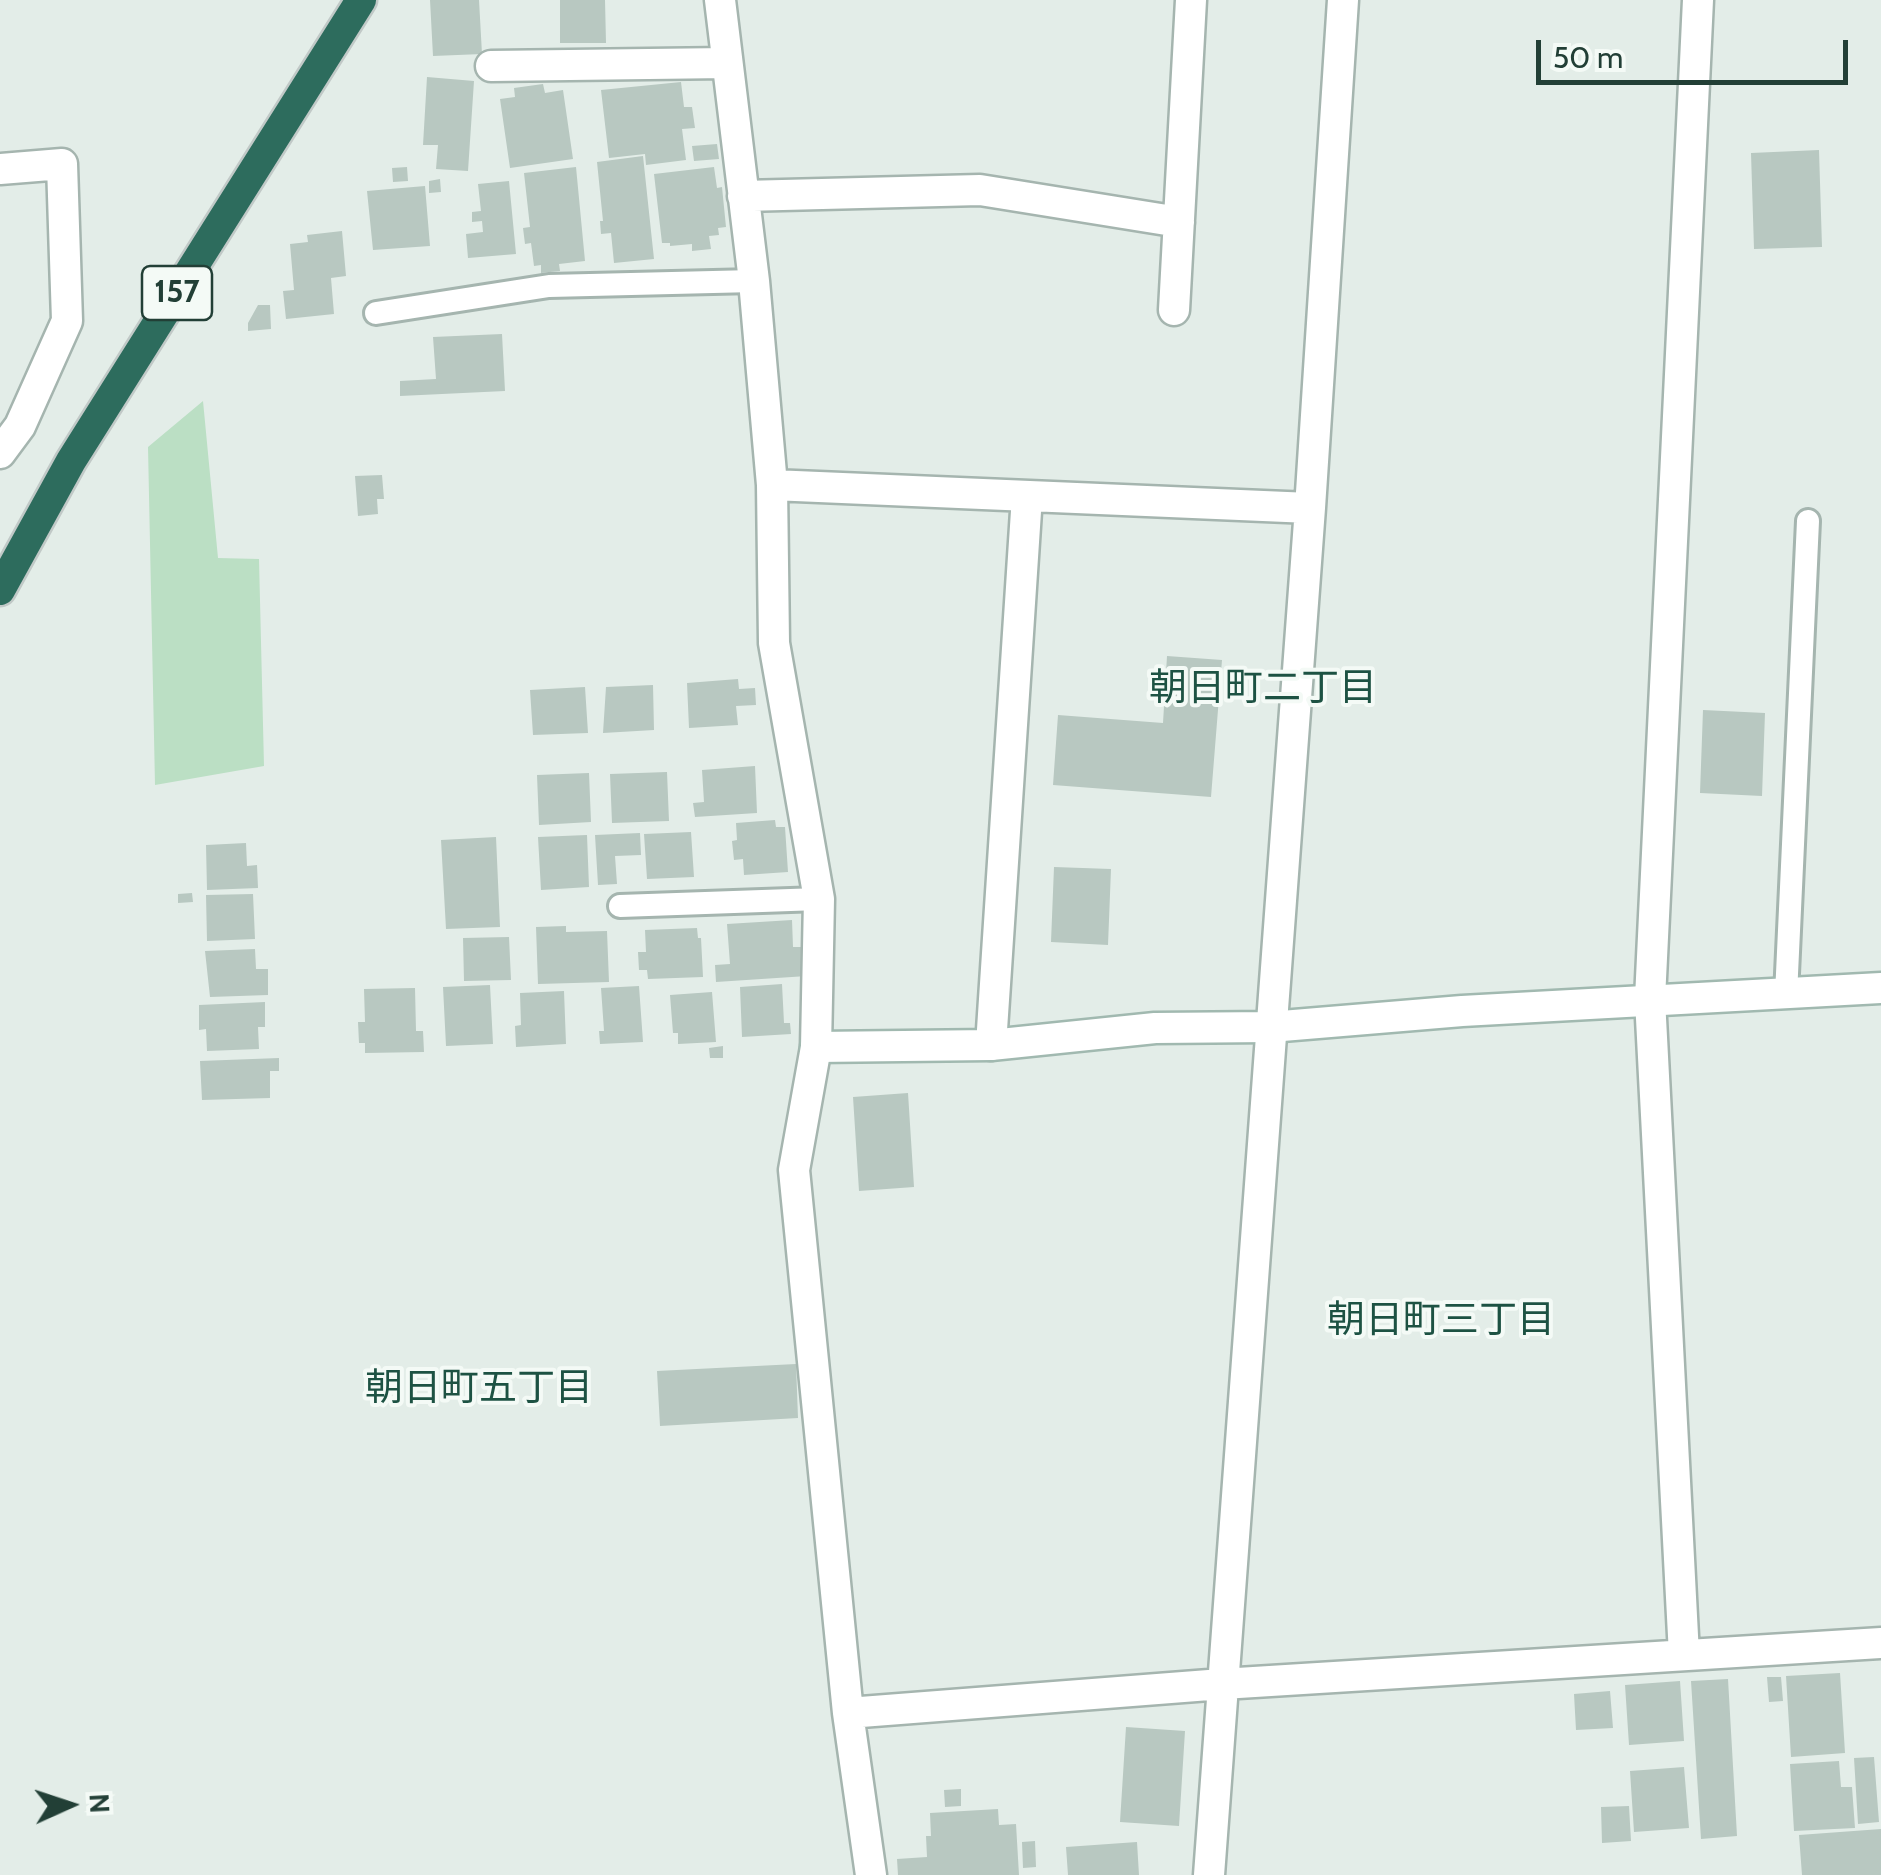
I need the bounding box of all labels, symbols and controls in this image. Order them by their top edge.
scale bar [1541,20,1854,82]
text: 50 m [1553,39,1623,76]
road number: 157 [142,266,212,320]
district label: 朝日町二丁目 [1149,666,1377,712]
district label: 朝日町三丁目 [1327,1298,1555,1344]
district label: 朝日町五丁目 [365,1366,593,1412]
north arrow [20,1755,120,1855]
text: N [82,1793,117,1814]

